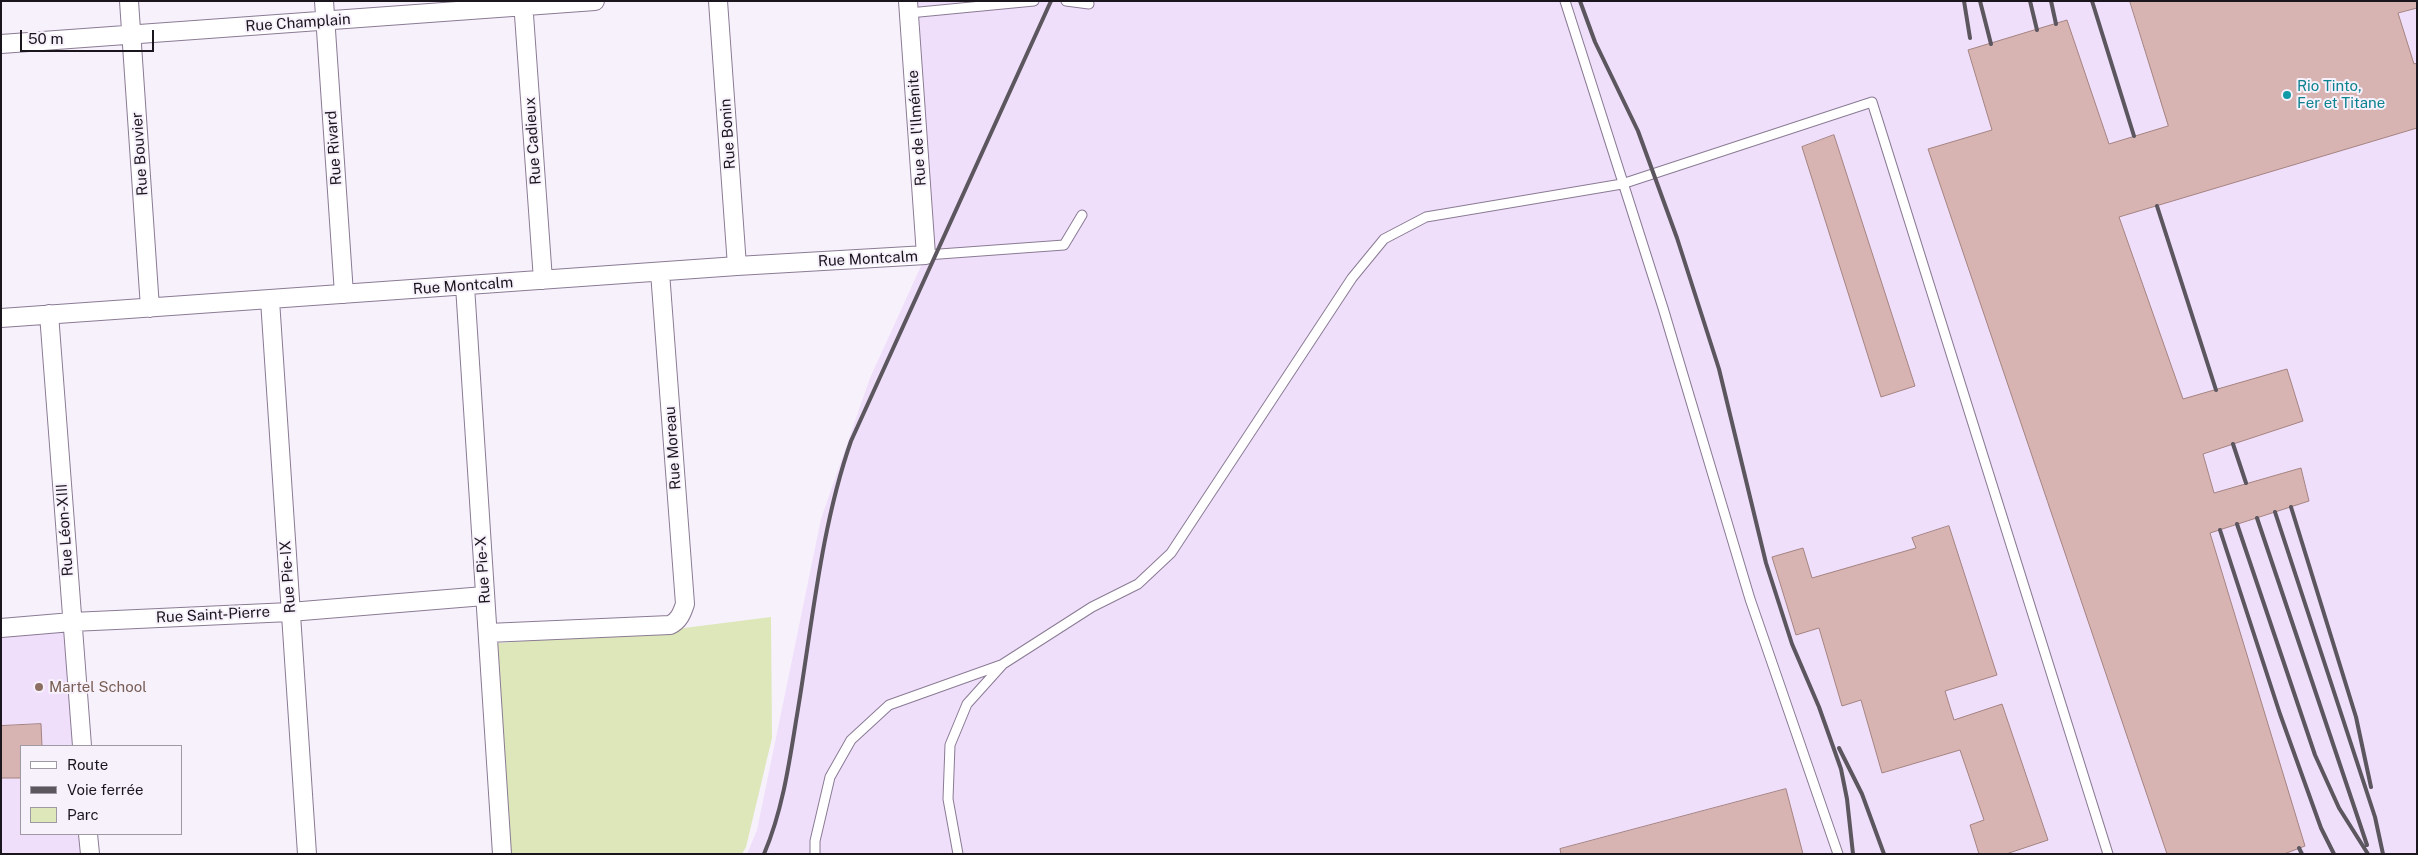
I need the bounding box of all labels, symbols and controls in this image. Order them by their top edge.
street label: Rue Champlain [245,10,351,36]
scale bar [22,20,156,52]
text: 50 m [28,30,63,47]
street label: Rue de l'Ilménite [904,69,930,187]
place label: Rio Tinto, Fer et Titane [2297,77,2385,112]
marker: Rio Tinto, Fer et Titane [2281,89,2293,101]
street label: Rue Cadieux [521,97,545,185]
street label: Rue Bonin [717,98,739,170]
street label: Rue Rivard [322,110,346,186]
street label: Rue Bouvier [128,112,152,196]
street label: Rue Montcalm [817,247,919,271]
street label: Rue Montcalm [412,274,514,298]
street label: Rue Moreau [661,406,685,490]
street label: Rue Léon-XIII [53,483,77,577]
street label: Rue Pie-X [472,535,494,605]
street label: Rue Pie-IX [276,540,300,614]
street label: Rue Saint-Pierre [155,603,271,627]
place label: Martel School [49,678,147,696]
marker: Martel School [33,681,45,693]
legend [20,745,182,835]
text: Route [67,756,108,773]
text: Voie ferrée [67,781,144,798]
text: Parc [67,806,99,823]

